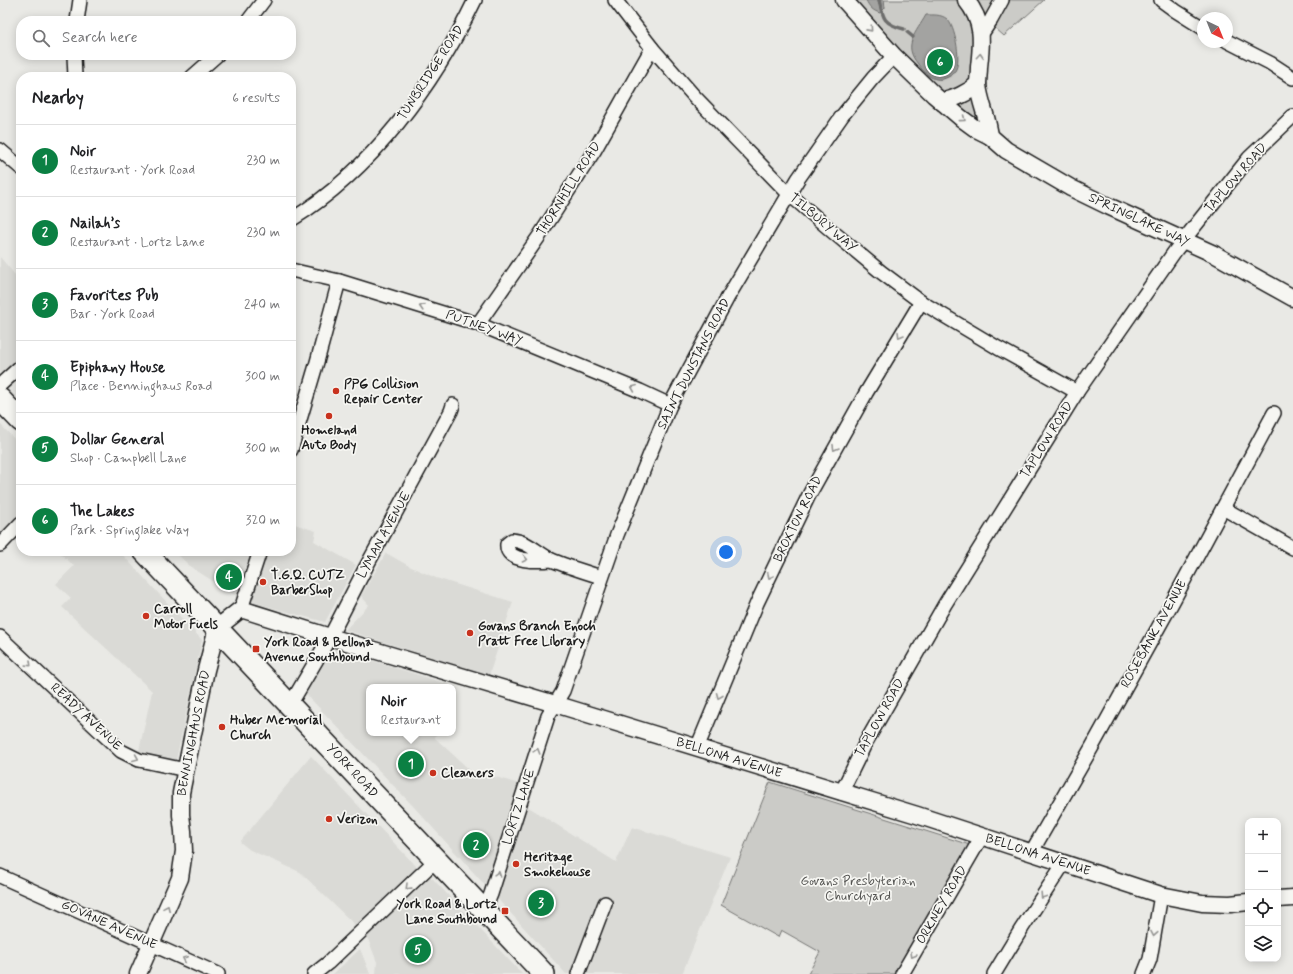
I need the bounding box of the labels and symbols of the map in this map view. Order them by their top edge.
north arrow [1197,12,1233,48]
street label: TUNBRIDGE ROAD [394,22,468,124]
one-way arrow [866,24,873,32]
pin: 6 [927,47,953,77]
one-way arrow [976,53,985,59]
one-way arrow [959,115,966,122]
street label: THORNHILL ROAD [533,139,605,239]
street label: TAPLOW ROAD [1201,139,1271,217]
street label: SPRINGLAKE WAY [1086,189,1192,251]
street label: TILBURY WAY [785,190,861,257]
street label: SAINT DUNSTANS ROAD [653,295,735,433]
one-way arrow [418,303,425,312]
street label: PUTNEY WAY [443,306,525,350]
one-way arrow [898,331,905,338]
place label: PPG Collision Repair Center [344,376,423,408]
one-way arrow [631,385,638,393]
marker: PPG Collision Repair Center [331,386,341,396]
street label: TAPLOW ROAD [1017,398,1077,482]
marker: Homeland Auto Body [324,411,334,421]
place label: Homeland Auto Body [301,422,357,454]
one-way arrow [832,444,839,451]
street label: BROXTON ROAD [770,473,826,565]
street label: LYMAN AVENUE [353,489,415,581]
your location [716,542,736,562]
one-way arrow [522,555,528,563]
pin: 4 [216,562,242,592]
place label: T.G.Q. CUTZ BarberShop [271,567,345,599]
one-way arrow [767,572,775,580]
street label: ROSEBANK AVENUE [1117,576,1191,691]
marker: T.G.Q. CUTZ BarberShop [258,577,268,587]
place label: Carroll Motor Fuels [154,601,218,633]
marker: Carroll Motor Fuels [141,611,151,621]
place label: Govans Branch Enoch Pratt Free Library [478,618,596,650]
marker: Govans Branch Enoch Pratt Free Library [465,628,475,638]
place label: York Road & Bellona Avenue Southbound [264,634,374,666]
marker: York Road & Bellona Avenue Southbound [251,644,261,654]
one-way arrow [24,659,31,666]
street label: BENNINGHAUS ROAD [173,669,215,797]
street label: TAPLOW ROAD [851,676,909,760]
street label: READY AVENUE [47,679,126,755]
one-way arrow [715,692,723,699]
place label: Huber Memorial Church [230,712,323,744]
marker: Huber Memorial Church [217,722,227,732]
street label: BELLONA AVENUE [674,734,784,782]
street label: YORK ROAD [322,740,382,802]
one-way arrow [532,747,541,754]
pin: 1 [398,749,424,779]
one-way arrow [132,753,140,761]
place label: Cleaners [441,765,494,782]
street label: LORTZ LANE [499,767,539,847]
marker: Cleaners [428,768,438,778]
place label: Verizon [337,811,378,828]
marker: Verizon [324,814,334,824]
pin: 2 [463,830,489,860]
street label: BELLONA AVENUE [983,830,1093,880]
place label: Heritage Smokehouse [524,849,591,881]
marker: Heritage Smokehouse [511,859,521,869]
street label: ORKNEY ROAD [913,863,971,947]
one-way arrow [493,871,502,878]
park label: Govans Presbyterian Churchyard [801,873,915,905]
one-way arrow [405,882,413,890]
pin: 3 [528,888,554,918]
one-way arrow [1040,891,1047,898]
street label: GOVANE AVENUE [58,896,160,954]
place label: York Road & Lortz Lane Southbound [396,896,498,928]
one-way arrow [162,905,170,912]
marker: York Road & Lortz Lane Southbound [500,906,510,916]
one-way arrow [1150,931,1159,937]
pin: 5 [405,935,431,965]
one-way arrow [910,951,917,958]
one-way arrow [181,956,189,964]

